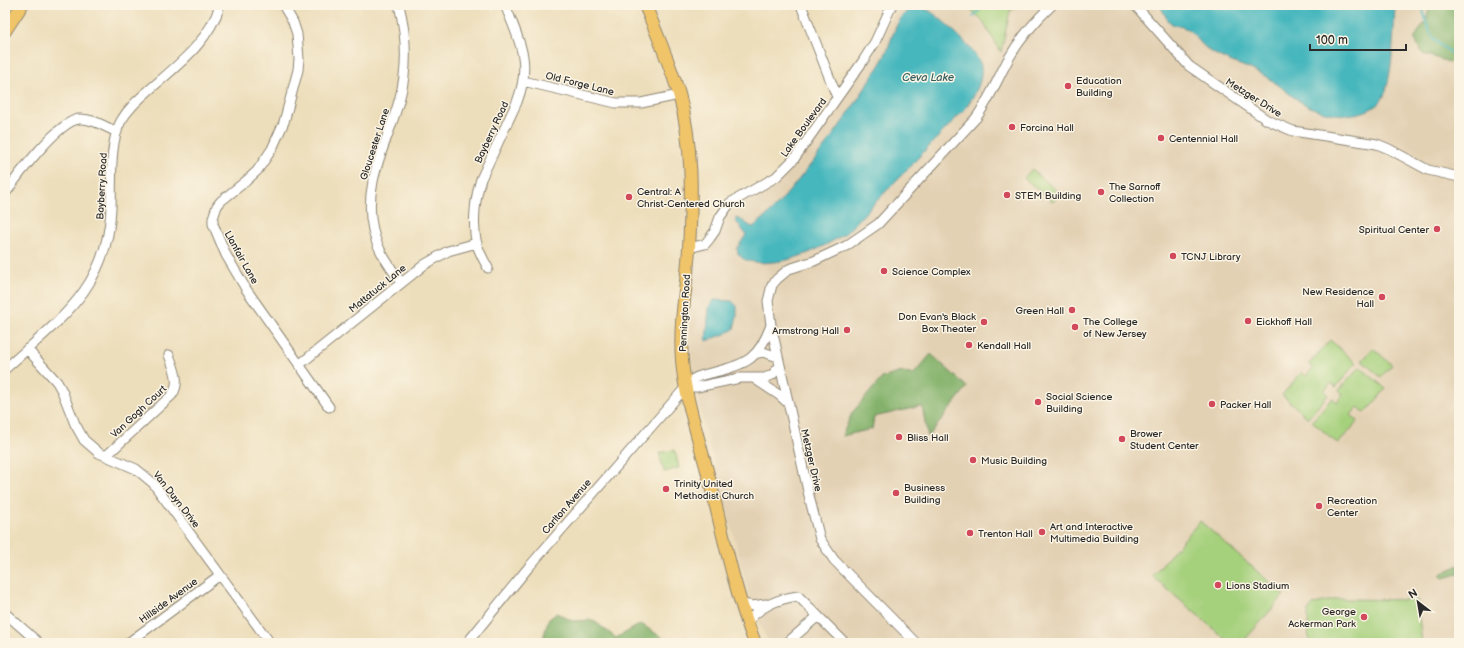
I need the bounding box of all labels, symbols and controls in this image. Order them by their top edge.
scale bar [1310,26,1406,52]
text: 100 m [1316,33,1348,48]
street label: Old Forge Lane [544,70,615,98]
water label: Ceva Lake [902,71,955,84]
place label: Education Building [1076,75,1122,99]
street label: Metzger Drive [1223,76,1284,120]
marker: Education Building [1063,81,1073,91]
street label: Lake Boulevard [778,96,829,159]
street label: Bayberry Road [472,99,512,165]
street label: Gloucester Lane [358,107,392,182]
marker: Forcina Hall [1007,122,1017,132]
place label: Forcina Hall [1020,122,1074,134]
marker: Centennial Hall [1156,133,1166,143]
place label: Centennial Hall [1169,133,1238,145]
street label: Bayberry Road [94,152,110,220]
place label: The Sarnoff Collection [1109,181,1161,205]
place label: Central: A Christ-Centered Church [637,186,745,210]
marker: The Sarnoff Collection [1096,187,1106,197]
marker: STEM Building [1002,190,1012,200]
place label: STEM Building [1015,190,1081,202]
marker: Central: A Christ-Centered Church [624,192,634,202]
place label: Spiritual Center [1359,224,1429,236]
marker: Spiritual Center [1432,224,1442,234]
street label: Llanfair Lane [222,229,261,286]
marker: TCNJ Library [1168,251,1178,261]
place label: TCNJ Library [1181,251,1241,263]
street label: Mattatuck Lane [347,262,409,315]
marker: Science Complex [879,266,889,276]
place label: Science Complex [892,266,971,278]
street label: Pennington Road [677,274,693,352]
place label: New Residence Hall [1302,286,1374,310]
marker: New Residence Hall [1377,292,1387,302]
place label: Green Hall [1015,305,1064,317]
marker: Green Hall [1067,305,1077,315]
place label: Don Evan's Black Box Theater [898,311,976,335]
place label: The College of New Jersey [1083,316,1147,340]
marker: Eickhoff Hall [1243,316,1253,326]
place label: Eickhoff Hall [1256,316,1312,328]
marker: Don Evan's Black Box Theater [979,317,989,327]
marker: The College of New Jersey [1070,322,1080,332]
place label: Armstrong Hall [772,325,839,337]
marker: Armstrong Hall [842,325,852,335]
marker: Kendall Hall [964,340,974,350]
place label: Kendall Hall [977,340,1031,352]
street label: Van Gogh Court [108,383,169,441]
place label: Social Science Building [1046,391,1112,415]
marker: Social Science Building [1033,397,1043,407]
marker: Packer Hall [1207,399,1217,409]
place label: Packer Hall [1220,399,1271,411]
street label: Metzger Drive [798,428,824,493]
place label: Brower Student Center [1130,428,1199,452]
marker: Bliss Hall [894,432,904,442]
place label: Bliss Hall [907,432,948,444]
marker: Brower Student Center [1117,434,1127,444]
marker: Music Building [968,455,978,465]
place label: Music Building [981,455,1047,467]
street label: Van Duyn Drive [150,469,202,530]
street label: Carlton Avenue [540,477,594,537]
place label: Trinity United Methodist Church [674,478,755,502]
place label: Business Building [904,482,945,506]
marker: Trinity United Methodist Church [661,484,671,494]
marker: Business Building [891,488,901,498]
place label: Recreation Center [1327,495,1377,519]
marker: Recreation Center [1314,501,1324,511]
place label: Art and Interactive Multimedia Building [1050,521,1139,545]
marker: Art and Interactive Multimedia Building [1037,527,1047,537]
marker: Trenton Hall [965,528,975,538]
place label: Trenton Hall [978,528,1033,540]
street label: Hillside Avenue [137,576,200,626]
marker: Lions Stadium [1213,580,1223,590]
place label: Lions Stadium [1226,580,1289,592]
north arrow [1398,582,1438,622]
text: N [1406,586,1420,602]
place label: George Ackerman Park [1288,606,1356,630]
marker: George Ackerman Park [1359,612,1369,622]

